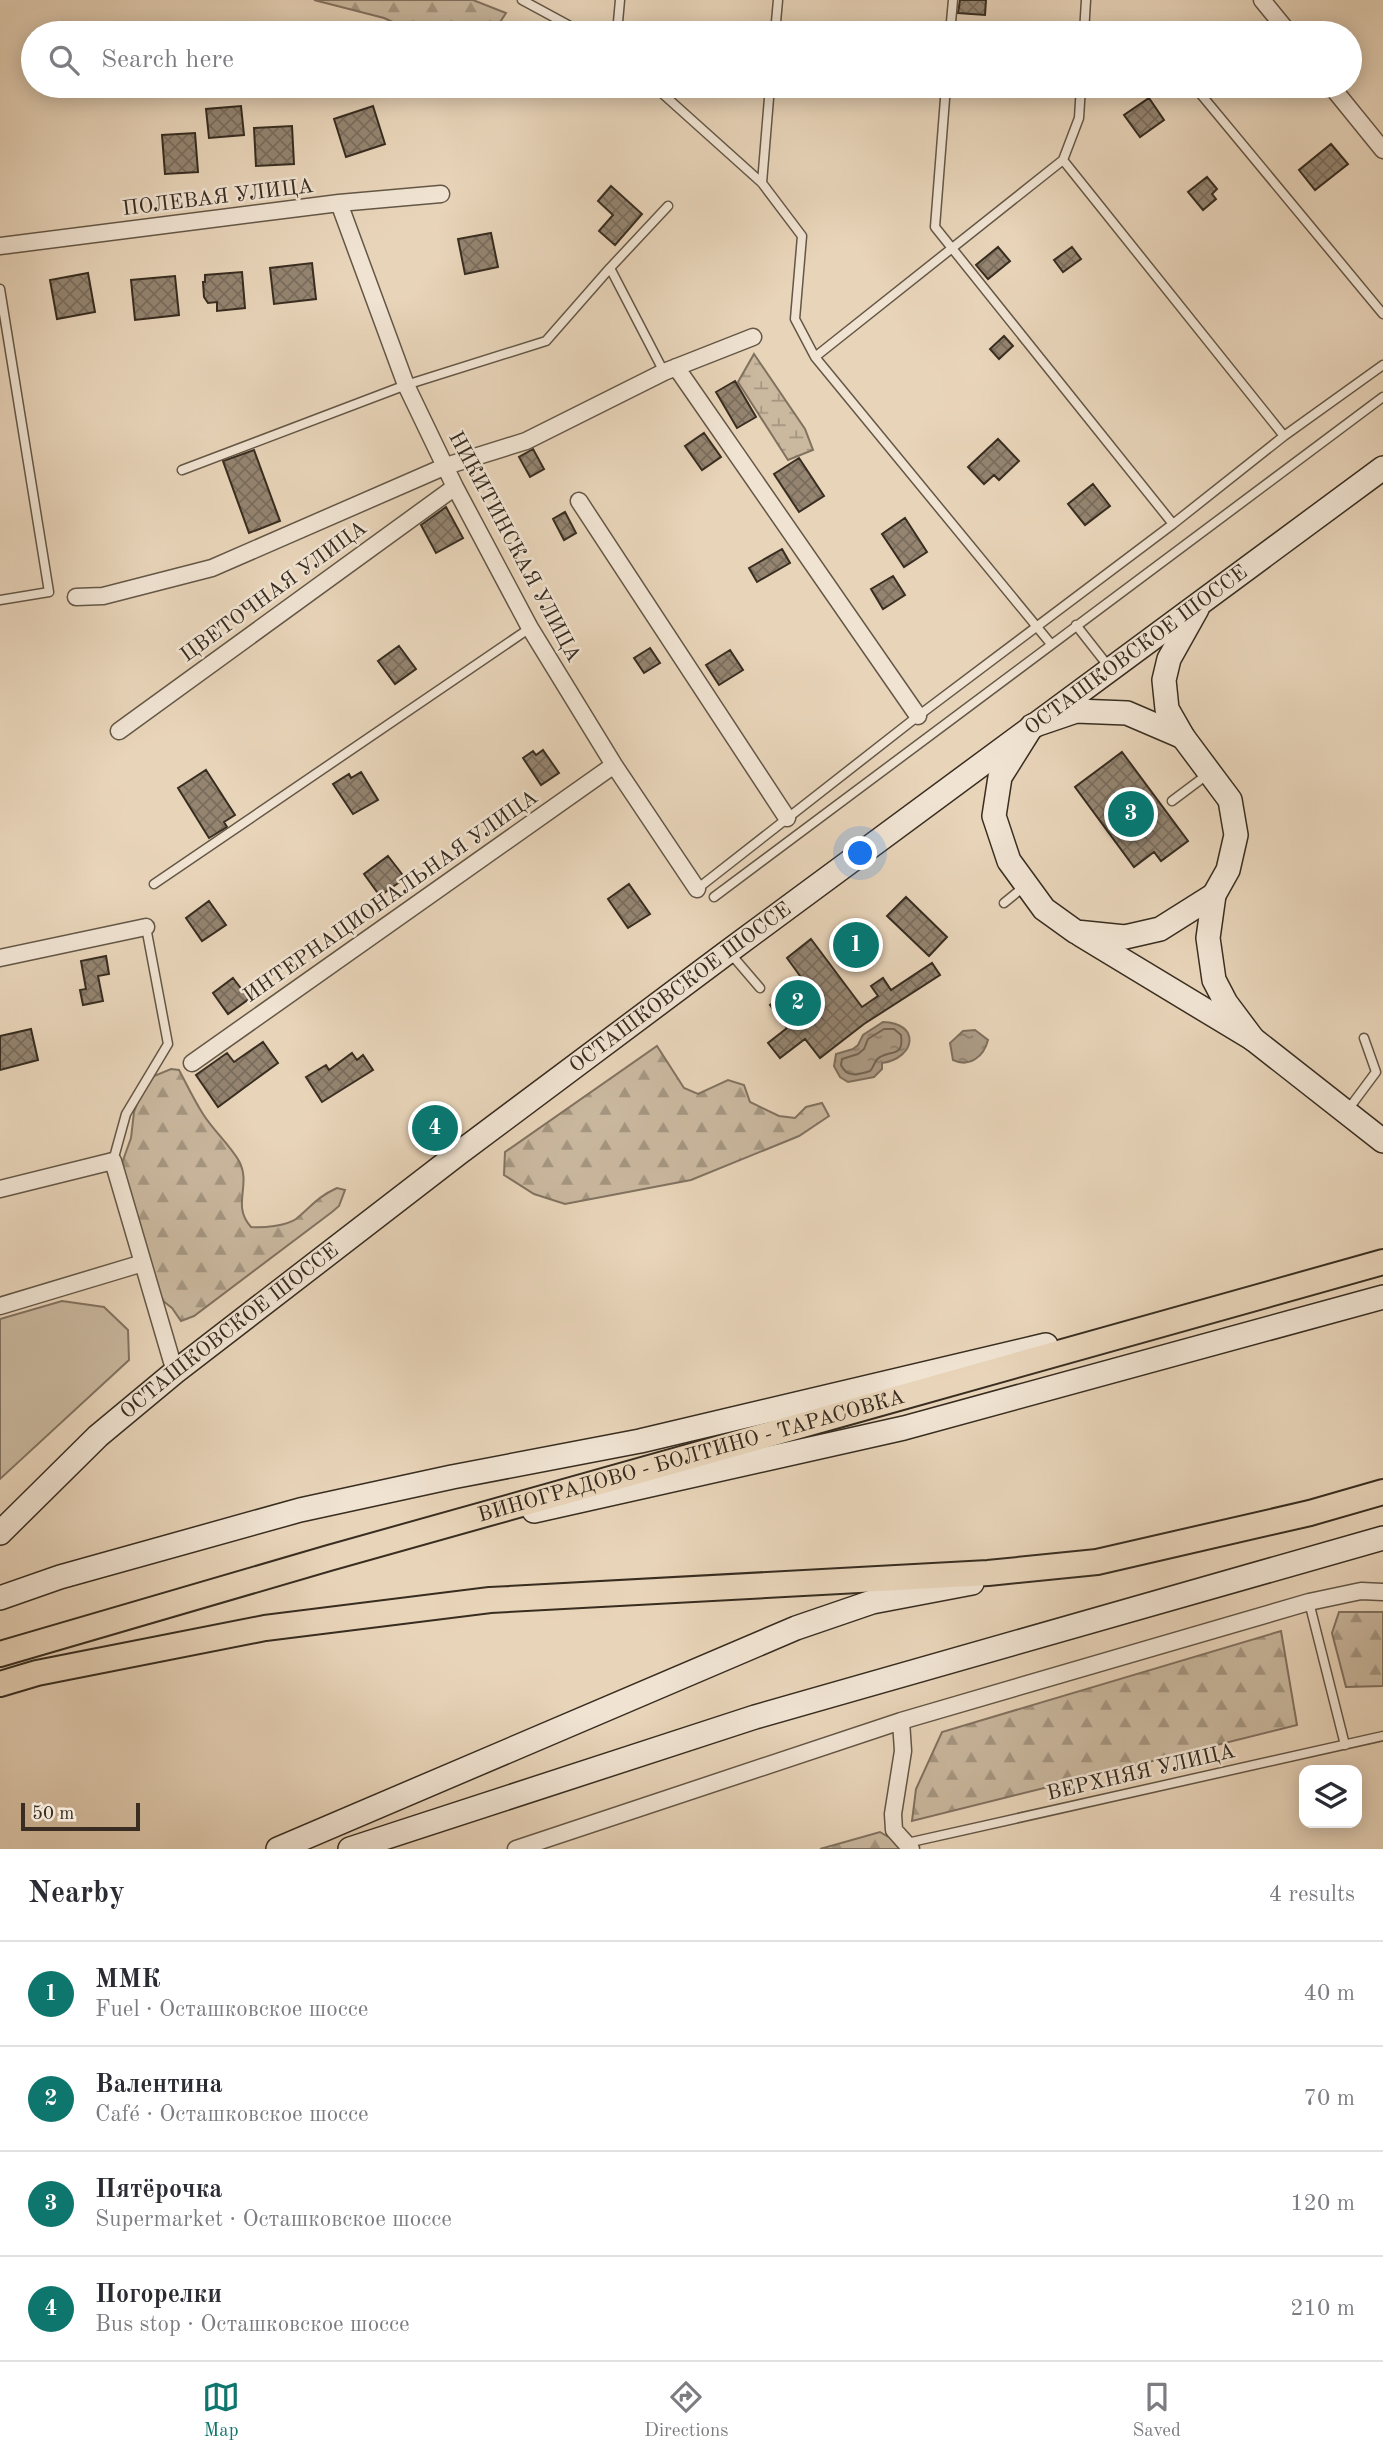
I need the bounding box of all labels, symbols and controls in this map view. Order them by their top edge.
search box [21,21,1362,98]
icon: search [45,41,83,79]
text: Search here [101,47,234,73]
street label: ПОЛЕВАЯ УЛИЦА [121,176,315,220]
street label: НИКИТИНСКАЯ УЛИЦА [444,428,584,666]
street label: ЦВЕТОЧНАЯ УЛИЦА [177,518,371,666]
street label: ОСТАШКОВСКОЕ ШОССЕ [1021,561,1251,739]
street label: ИНТЕРНАЦИОНАЛЬНАЯ УЛИЦА [240,787,542,1007]
pin: 3 [1108,788,1154,840]
your location [843,836,877,870]
street label: ОСТАШКОВСКОЕ ШОССЕ [566,898,795,1077]
pin: 1 [833,919,879,971]
pin: 2 [775,977,821,1029]
pin: 4 [412,1102,458,1154]
street label: ОСТАШКОВСКОЕ ШОССЕ [116,1239,342,1423]
street label: ВИНОГРАДОВО - БОЛТИНО - ТАРАСОВКА [476,1386,907,1526]
street label: ВЕРХНЯЯ УЛИЦА [1045,1741,1237,1805]
map controls [1299,1765,1362,1828]
button: layers [1299,1765,1362,1828]
scale bar [21,1800,140,1832]
text: 50 m [32,1805,74,1824]
text: Nearby [28,1879,125,1909]
text: 4 results [1269,1883,1355,1906]
text: ММК [95,1967,160,1993]
text: 1 [44,1982,58,2005]
text: 40 m [1304,1982,1355,2005]
text: Fuel · Осташковское шоссе [95,1998,368,2021]
text: Валентина [95,2072,223,2098]
text: 2 [44,2087,58,2110]
text: 70 m [1304,2087,1355,2110]
text: Café · Осташковское шоссе [95,2103,369,2126]
text: Пятёрочка [95,2177,223,2203]
text: 3 [44,2192,58,2215]
text: 120 m [1290,2192,1355,2215]
text: Supermarket · Осташковское шоссе [95,2208,452,2231]
text: Погорелки [95,2282,222,2308]
text: 4 [44,2297,58,2320]
text: 210 m [1290,2297,1355,2320]
text: Bus stop · Осташковское шоссе [95,2313,410,2336]
tab: Map [202,2378,240,2443]
tab: Directions [644,2378,729,2443]
tab: Saved [1133,2378,1181,2443]

